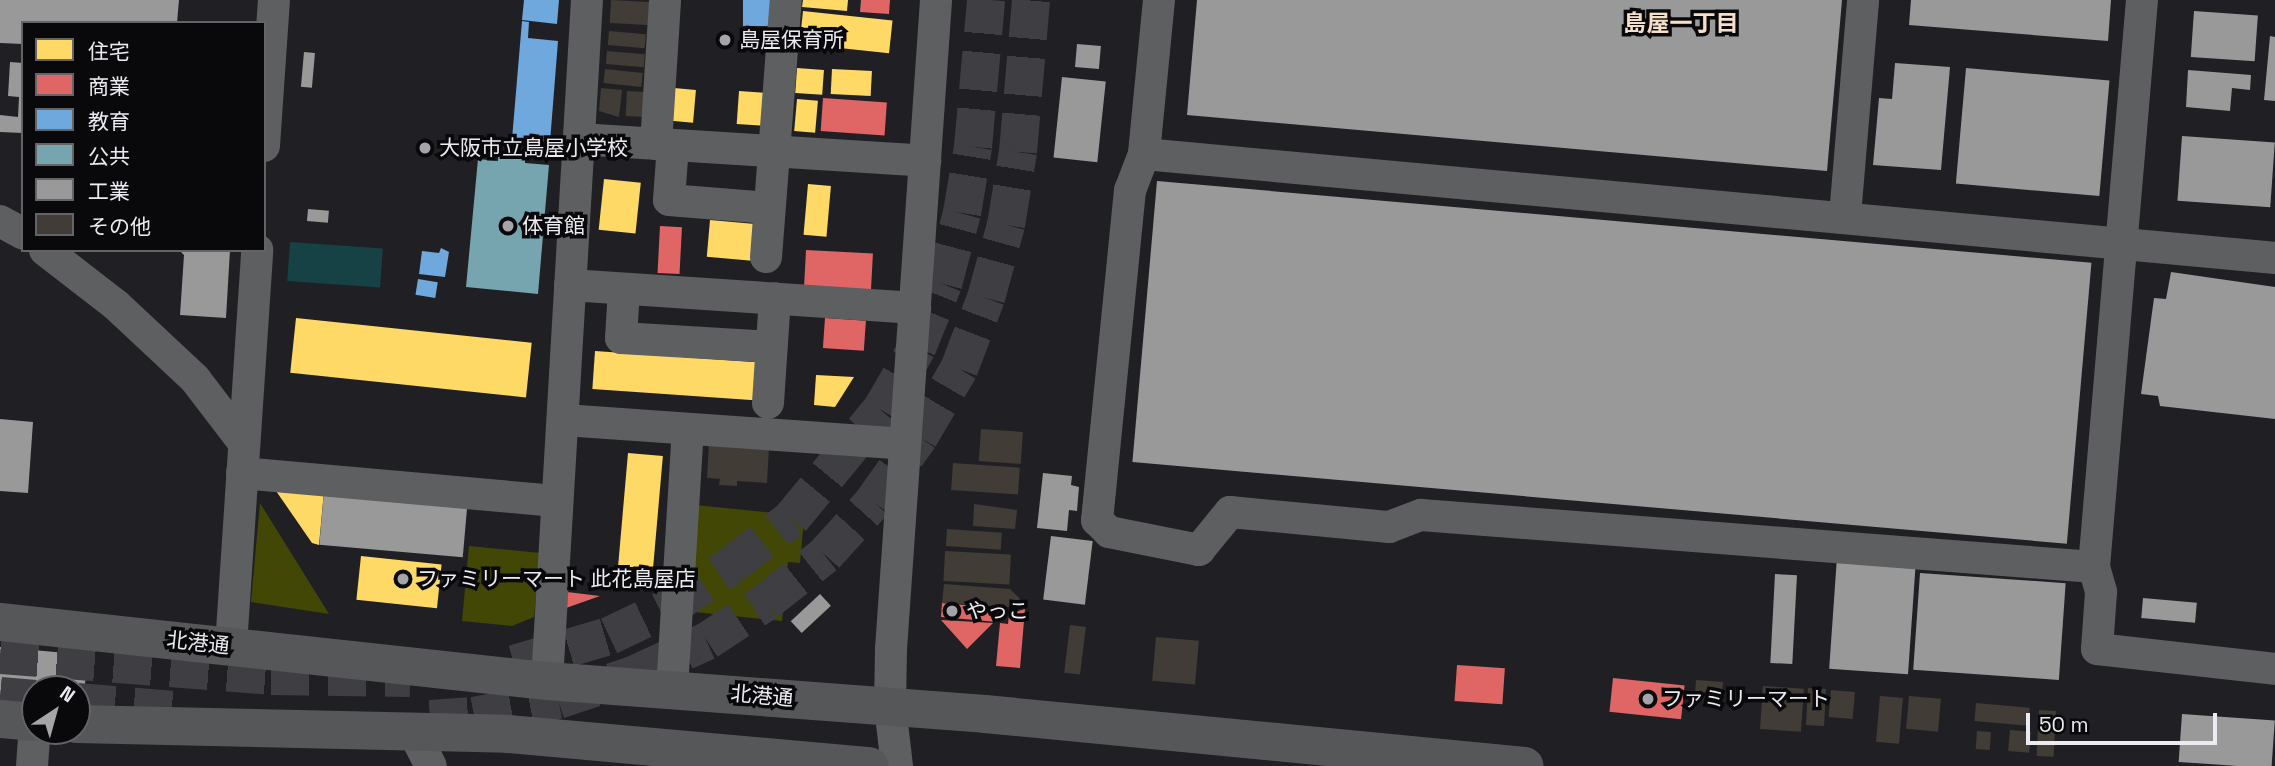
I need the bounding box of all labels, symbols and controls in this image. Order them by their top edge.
district label: 島屋一丁目 [1624,9,1738,37]
legend [21,21,266,252]
place label: 島屋保育所 [739,27,844,53]
marker: 島屋保育所 [717,32,733,48]
text: 住宅 [88,38,130,65]
text: 商業 [88,73,130,100]
text: 教育 [88,108,130,135]
place label: 大阪市立島屋小学校 [439,135,628,161]
marker: 大阪市立島屋小学校 [417,140,433,156]
text: 公共 [88,143,130,170]
text: 工業 [88,178,130,205]
text: その他 [88,213,151,240]
place label: 体育館 [522,213,585,239]
marker: 体育館 [500,218,516,234]
place label: ファミリーマート 此花島屋店 [417,566,695,592]
marker: ファミリーマート 此花島屋店 [395,571,411,587]
place label: やっこ [966,598,1029,624]
marker: やっこ [944,603,960,619]
street label: 北港通 [165,627,231,659]
north arrow [21,675,91,745]
text: N [55,680,80,708]
street label: 北港通 [730,681,794,711]
place label: ファミリーマート [1662,686,1830,712]
marker: ファミリーマート [1640,691,1656,707]
scale bar [2030,700,2221,744]
text: 50 m [2039,711,2089,738]

